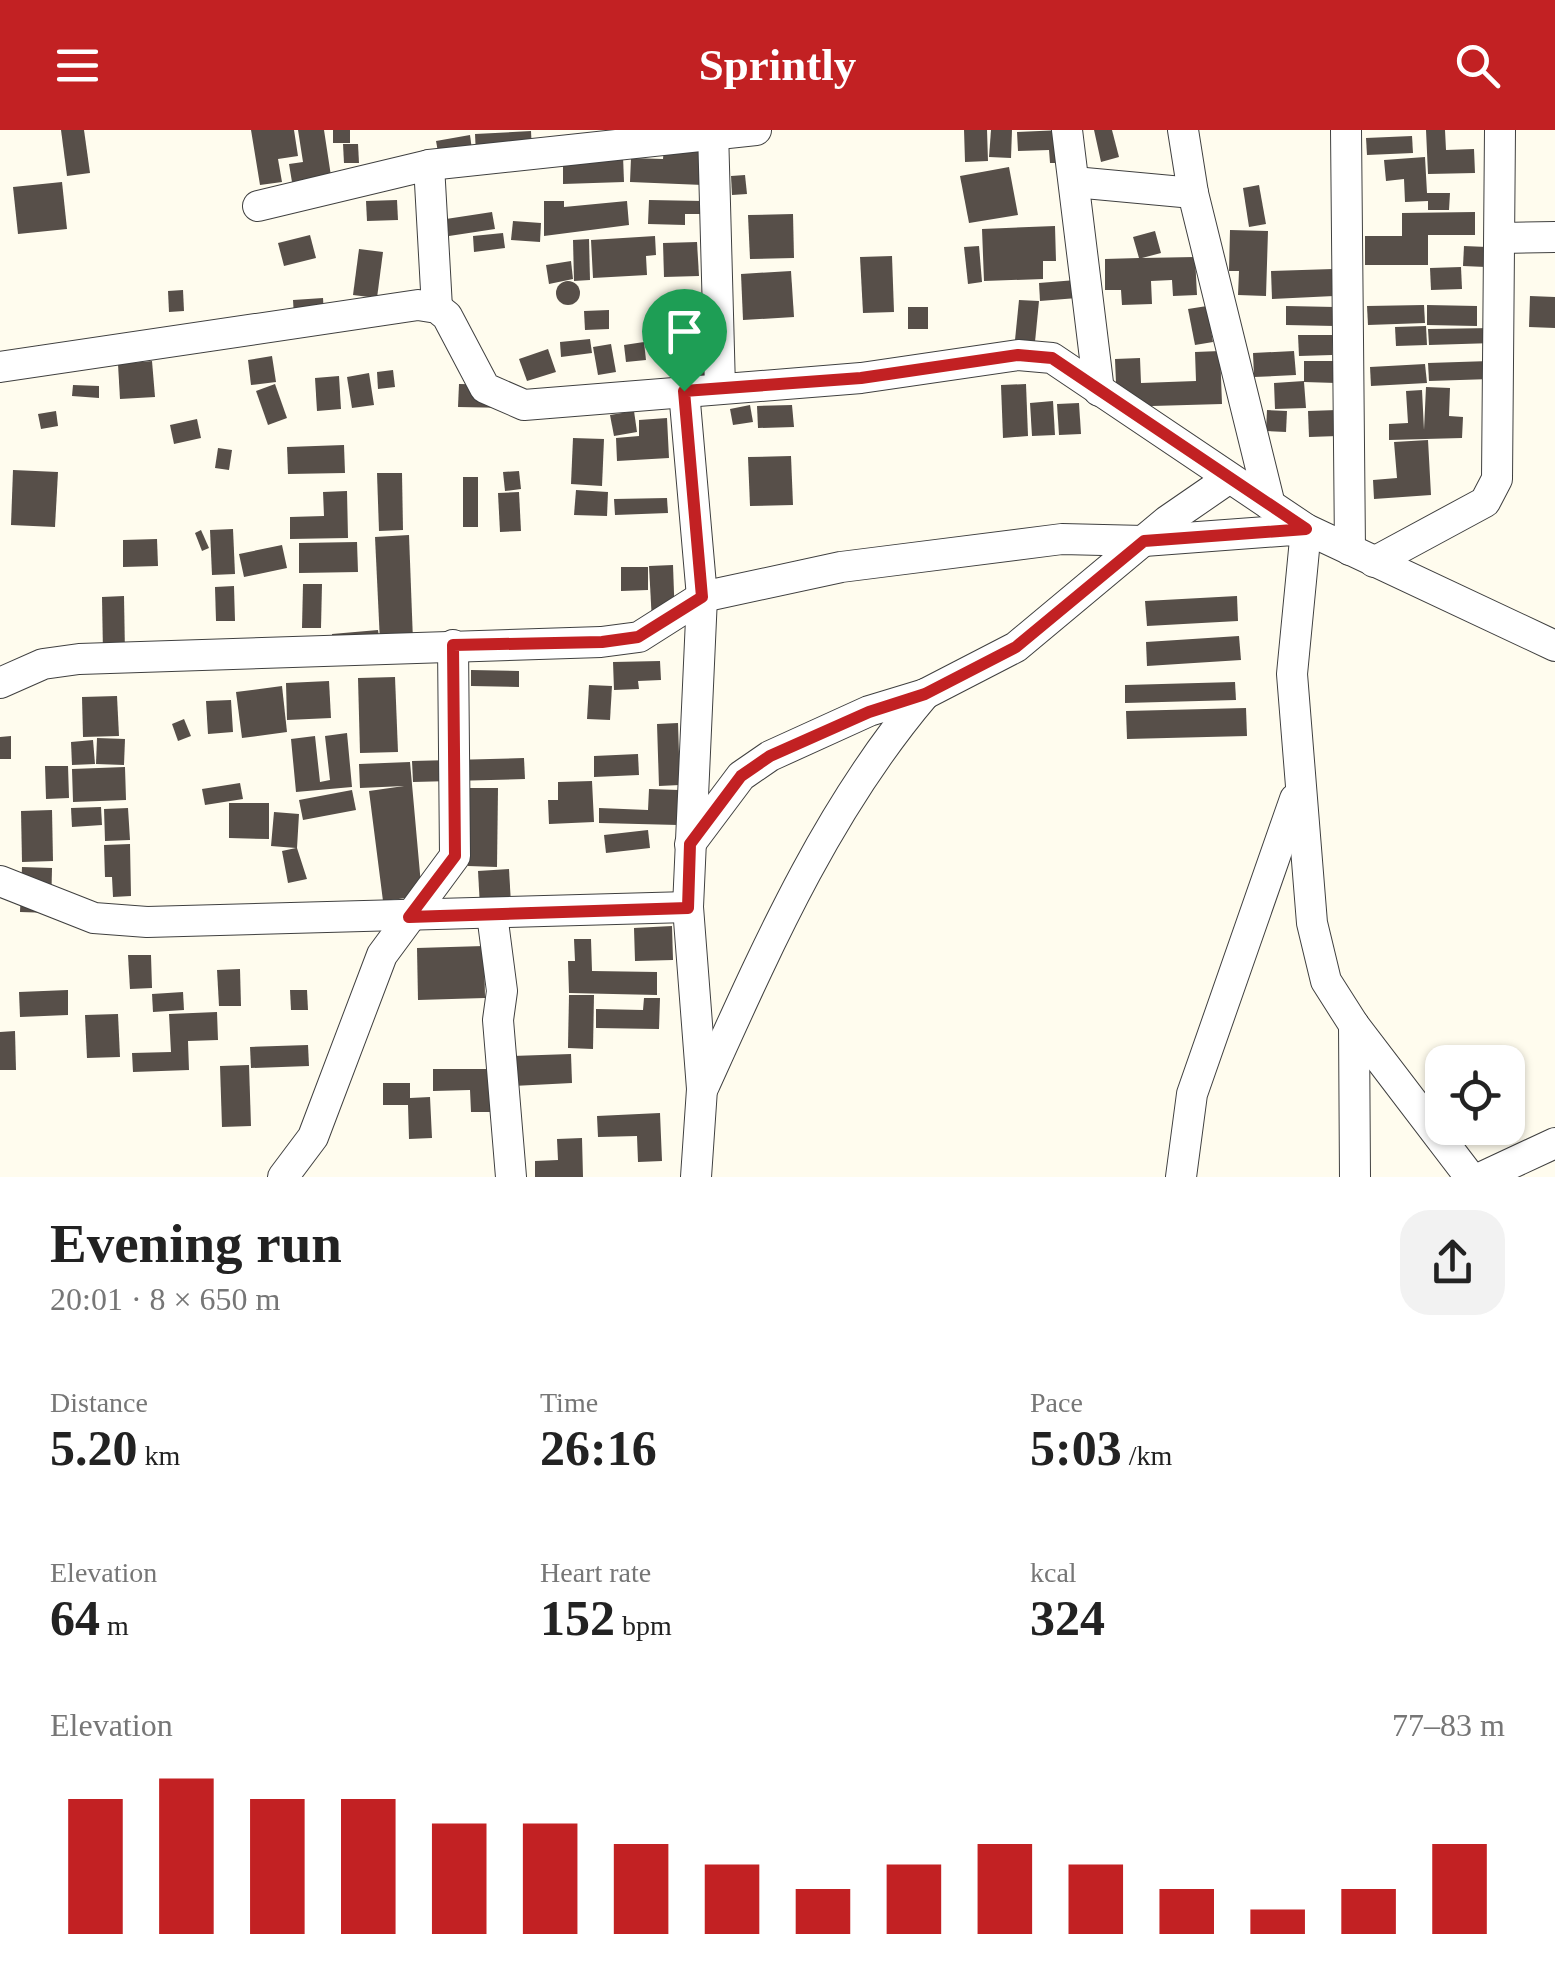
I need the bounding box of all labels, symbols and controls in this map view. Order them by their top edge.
icon: menu [50,38,105,93]
icon: search [1450,38,1505,93]
text: Sprintly [699,40,856,90]
pin [642,289,727,392]
icon: arrive [657,304,712,359]
map controls [1425,1045,1525,1145]
button: locate [1425,1045,1525,1145]
button: share [1400,1210,1505,1315]
text: Evening run [50,1213,342,1274]
text: 20:01 · 8 × 650 m [50,1281,280,1317]
text: Distance [50,1387,148,1418]
text: Time [540,1387,598,1418]
text: Pace [1030,1387,1083,1418]
text: 5.20 [50,1420,138,1476]
text: 26:16 [540,1420,657,1476]
text: 5:03 [1030,1420,1122,1476]
text: km [138,1440,180,1471]
text: /km [1122,1440,1172,1471]
text: Elevation [50,1557,157,1588]
text: Heart rate [540,1557,651,1588]
text: kcal [1030,1557,1077,1588]
text: 64 [50,1590,100,1646]
text: 152 [540,1590,615,1646]
text: 324 [1030,1590,1105,1646]
text: m [100,1610,129,1641]
text: bpm [615,1610,672,1641]
text: Elevation [50,1707,173,1743]
text: 77–83 m [1392,1707,1505,1743]

